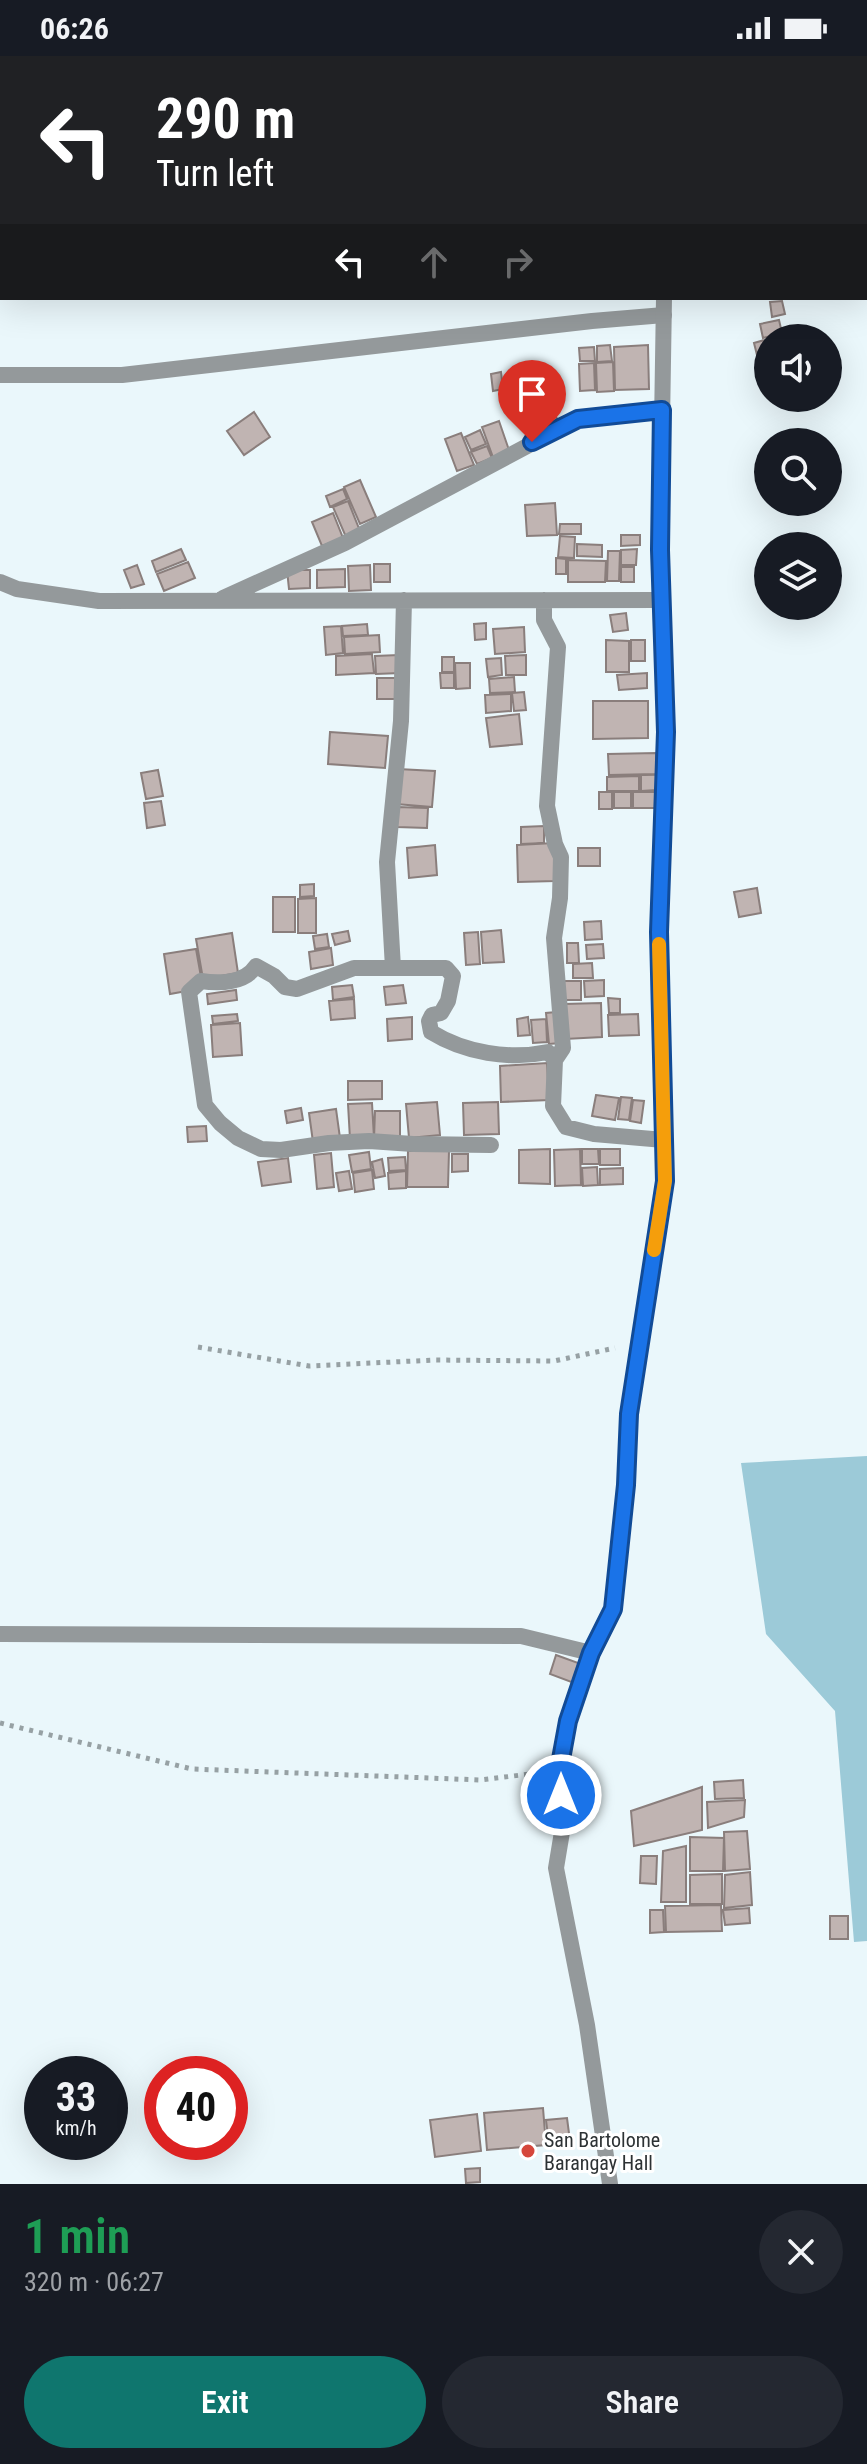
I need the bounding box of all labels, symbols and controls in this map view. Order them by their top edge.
text: 06:26 [40,11,109,46]
text: 290 m [156,86,295,152]
icon: left [24,88,128,192]
text: Turn left [156,153,274,195]
icon: left [328,240,372,284]
icon: ahead [412,240,456,284]
icon: right [496,240,540,284]
map controls [754,324,842,620]
button: sound [754,324,842,412]
pin [498,360,566,442]
icon: arrive [510,372,554,416]
button: search [754,428,842,516]
button: layers [754,532,842,620]
position arrow [519,1753,603,1837]
speed limit sign: 40 [144,2056,248,2160]
text: 33 [56,2074,96,2121]
text: km/h [55,2116,97,2140]
place label: San Bartolome Barangay Hall [544,2128,660,2175]
marker: San Bartolome Barangay Hall [519,2142,537,2160]
text: 1 min [24,2208,130,2265]
button: close [759,2210,843,2294]
text: 320 m · 06:27 [24,2267,164,2297]
button: Exit [24,2356,426,2448]
button: Share [442,2356,843,2448]

